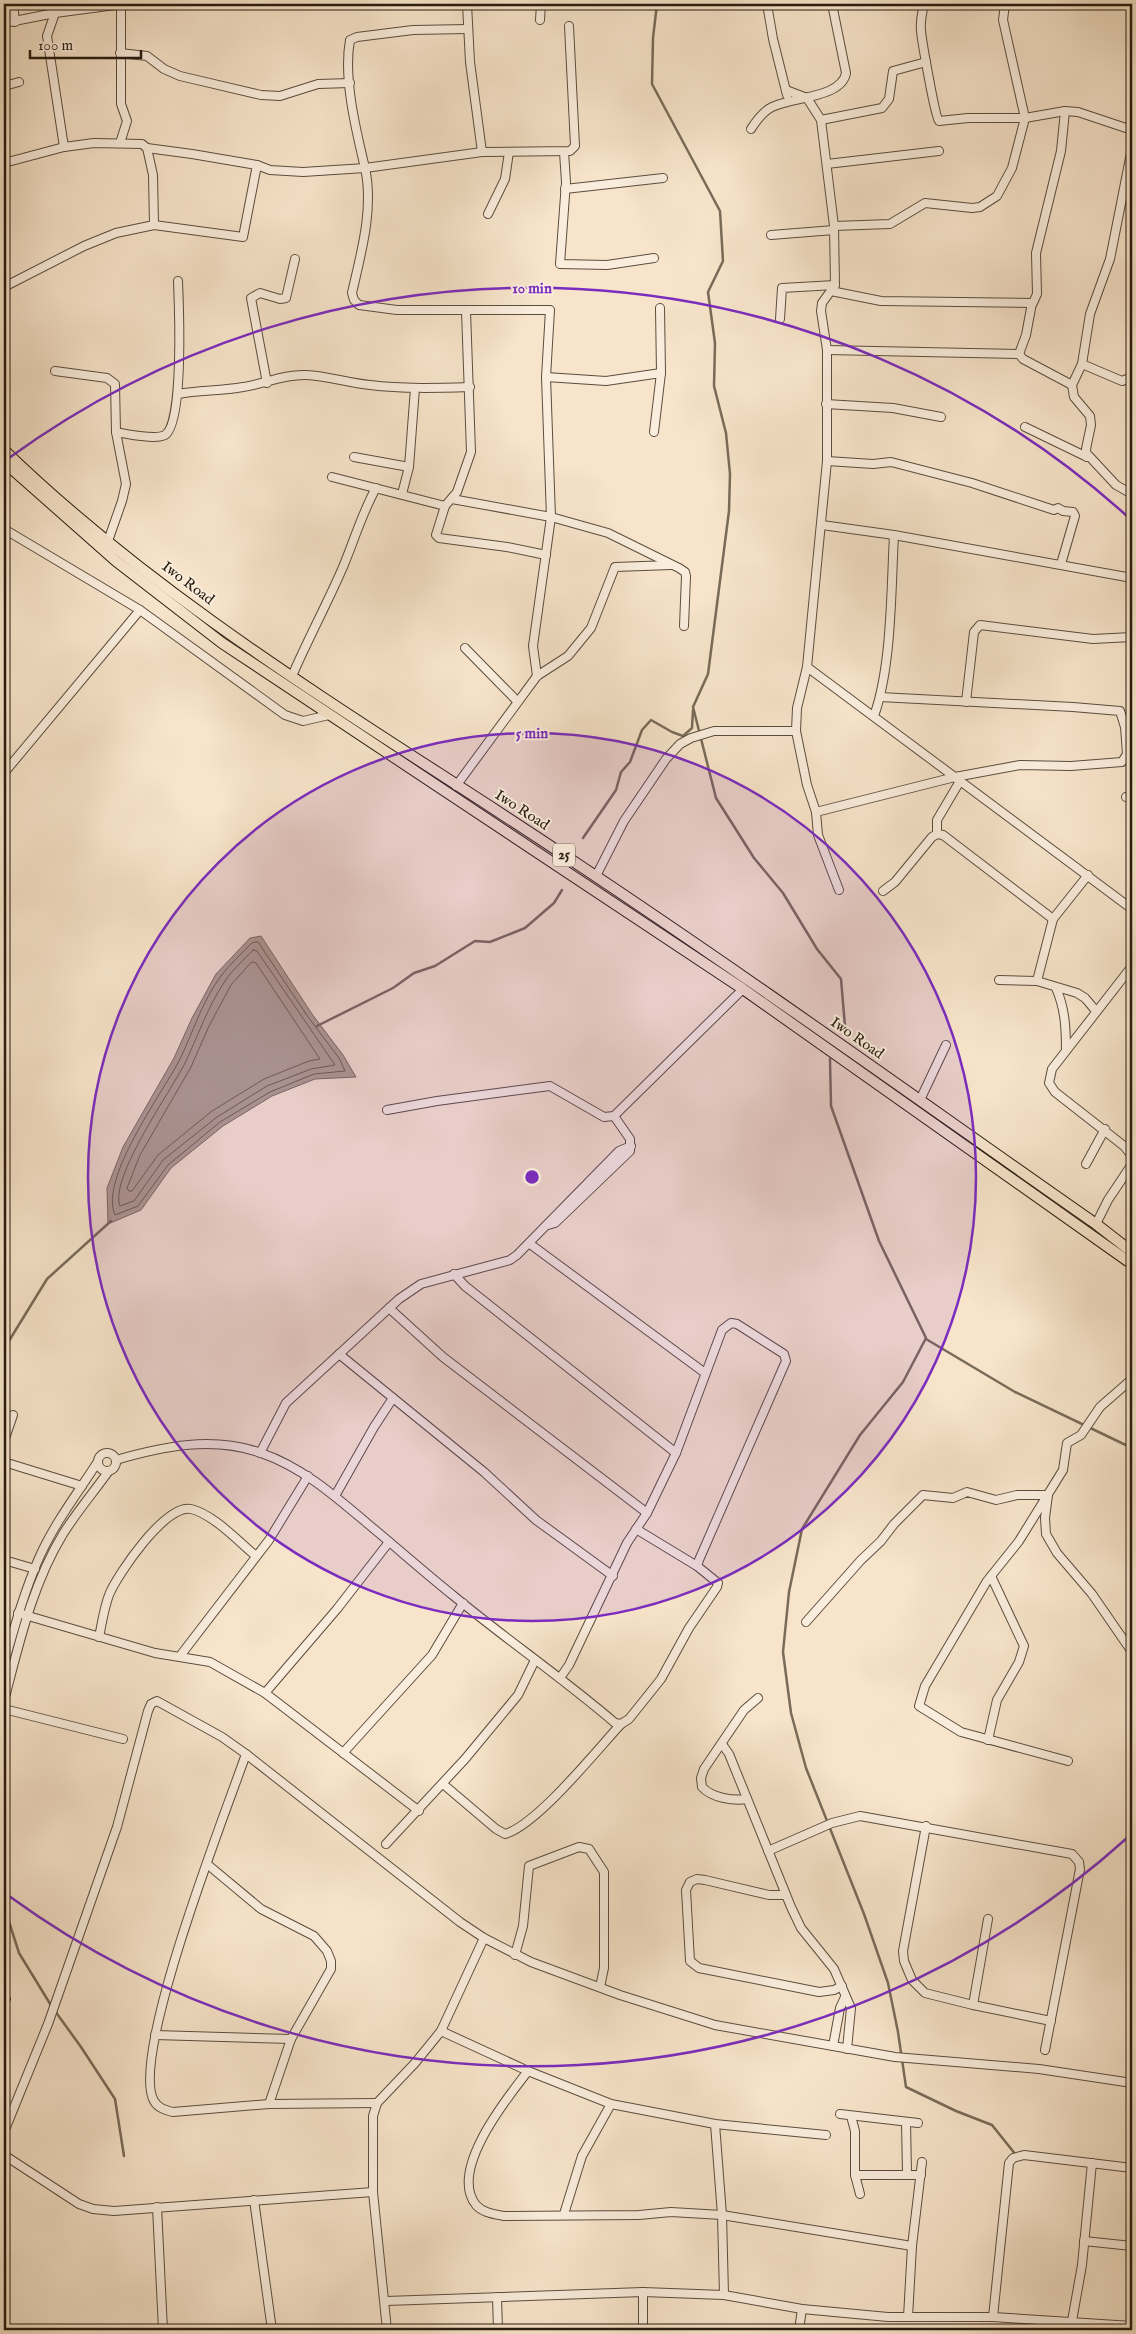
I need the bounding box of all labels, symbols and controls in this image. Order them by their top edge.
scale bar [30,28,141,60]
text: 100 m [38,36,74,55]
text: 10 min [512,279,552,298]
street label: Iwo Road [158,557,219,610]
text: 5 min [516,724,548,743]
street label: Iwo Road [491,785,554,835]
road number: 25 [553,844,575,866]
street label: Iwo Road [827,1013,888,1064]
centre of rings [523,1168,541,1186]

